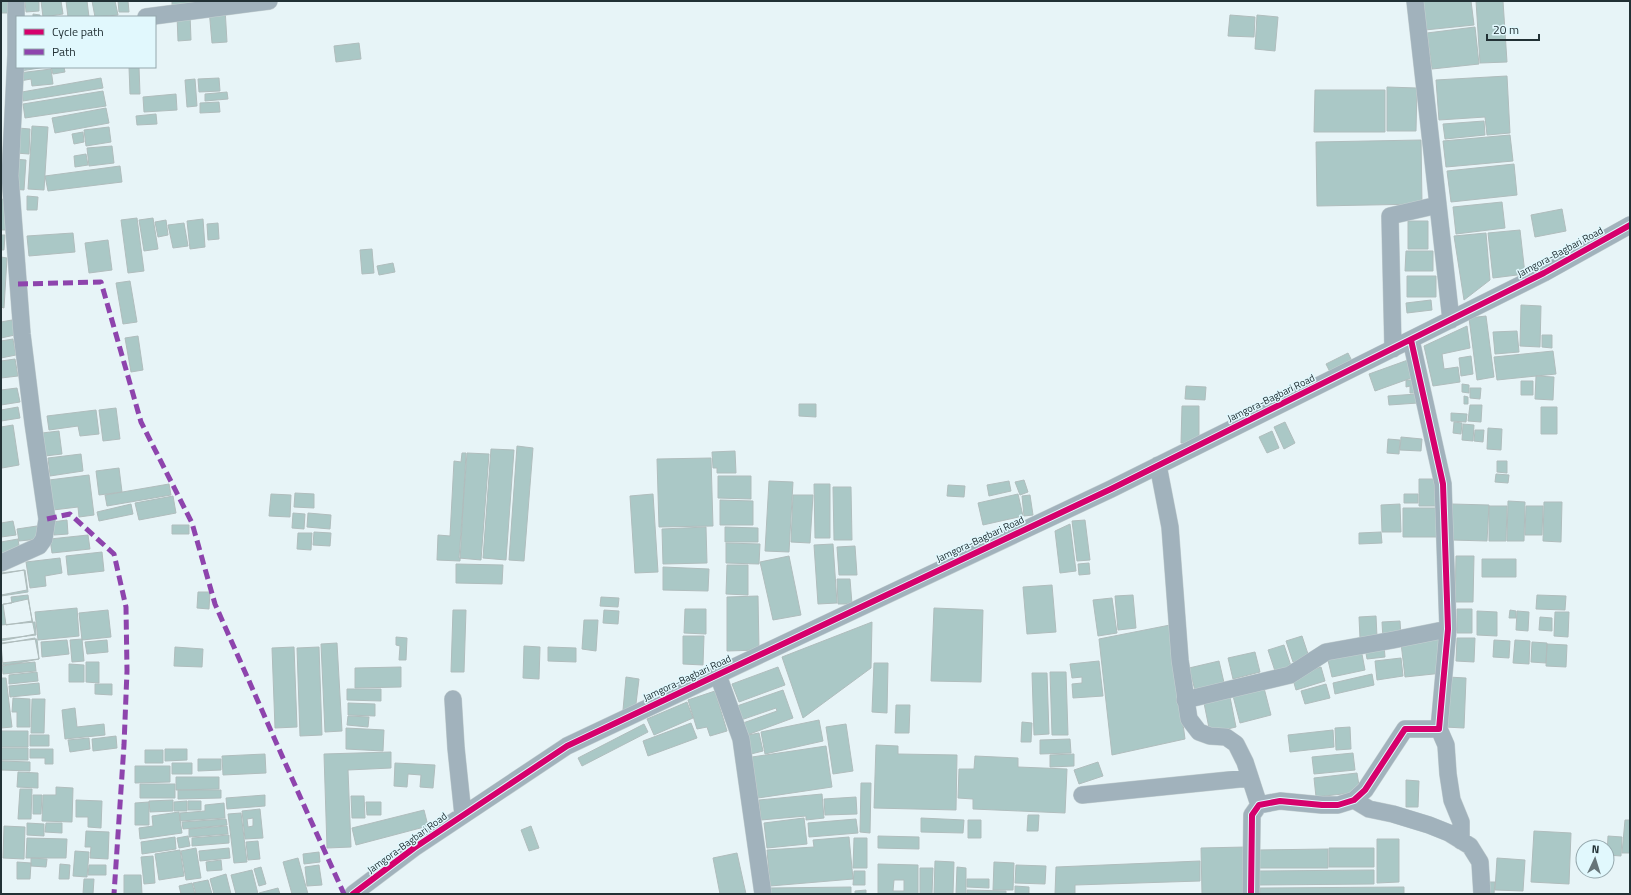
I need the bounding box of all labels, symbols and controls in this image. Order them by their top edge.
legend [16,16,156,68]
scale bar [1487,16,1539,42]
text: 20 m [1493,20,1519,39]
text: Cycle path [52,22,104,41]
text: Path [52,42,76,61]
street label: Jamgora-Bagbari Road [1514,223,1606,281]
street label: Jamgora-Bagbari Road [1225,370,1317,426]
street label: Jamgora-Bagbari Road [933,512,1027,566]
street label: Jamgora-Bagbari Road [640,651,734,705]
street label: Jamgora-Bagbari Road [364,809,450,877]
north arrow [1575,839,1615,879]
text: N [1591,841,1600,857]

